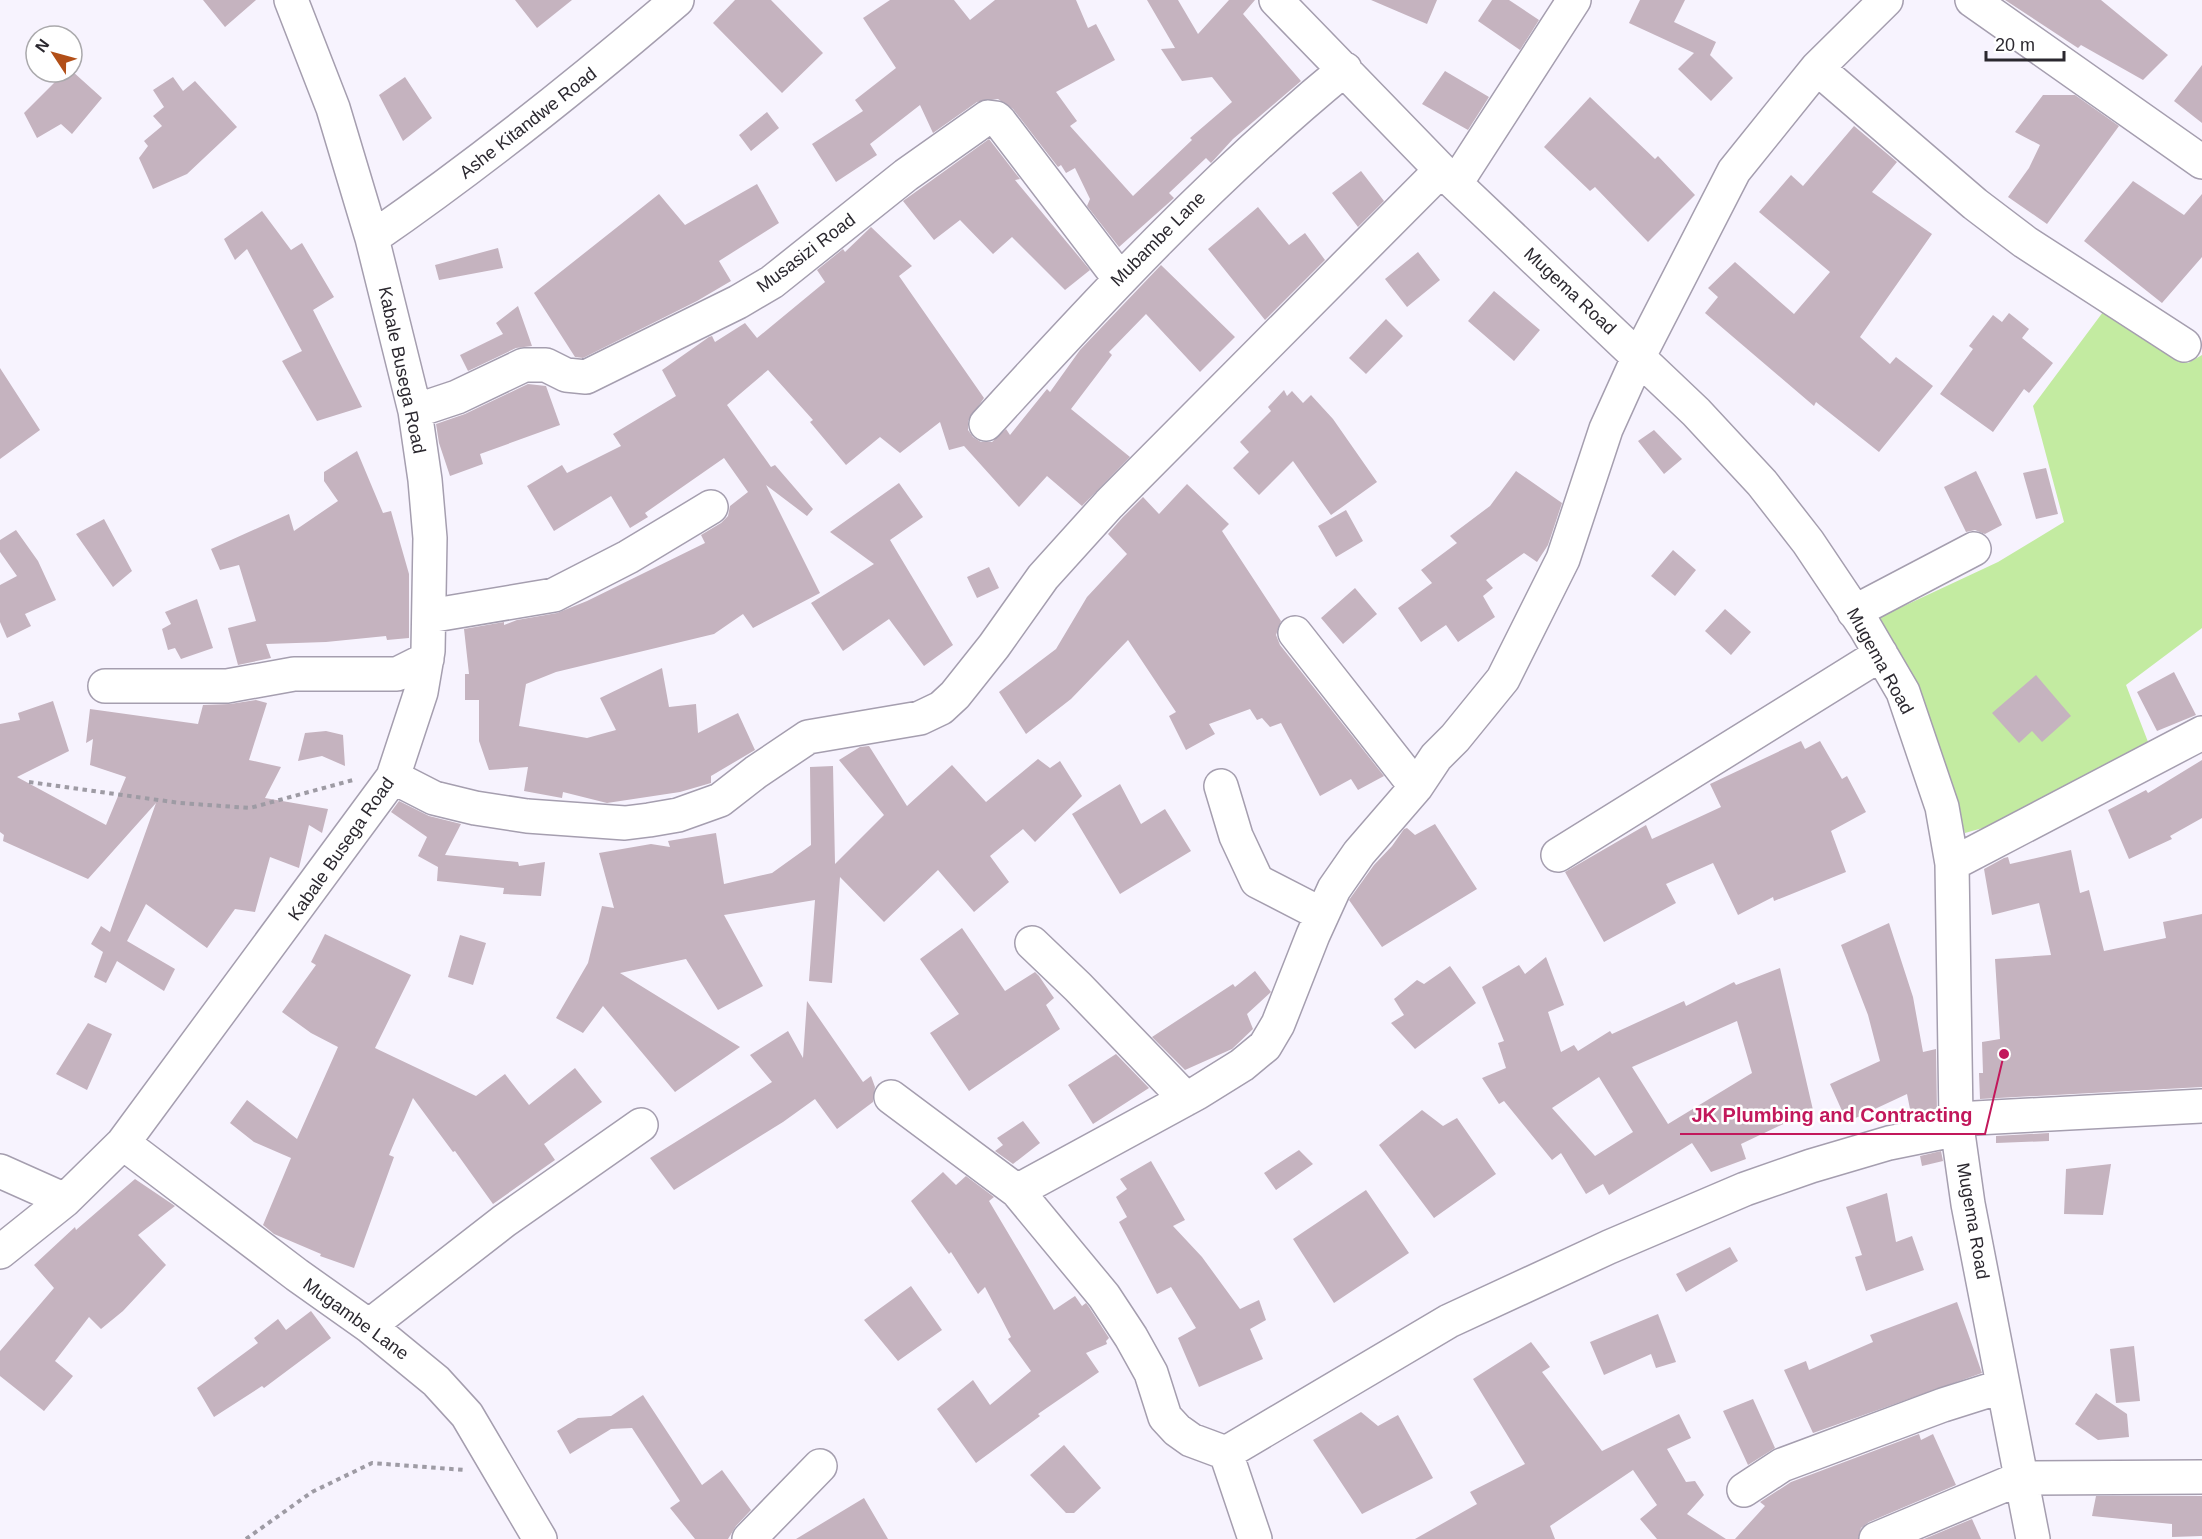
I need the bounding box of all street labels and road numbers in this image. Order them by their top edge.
street label: Ashe Kitandwe Road [456,63,600,183]
street label: Mubambe Lane [1107,188,1209,290]
street label: Musasizi Road [753,209,859,297]
street label: Mugema Road [1520,243,1620,339]
street label: Kabale Busega Road [375,285,429,455]
street label: Mugema Road [1843,605,1917,717]
street label: Kabale Busega Road [284,774,398,924]
street label: Mugema Road [1953,1161,1993,1281]
street label: Mugambe Lane [300,1274,412,1364]

